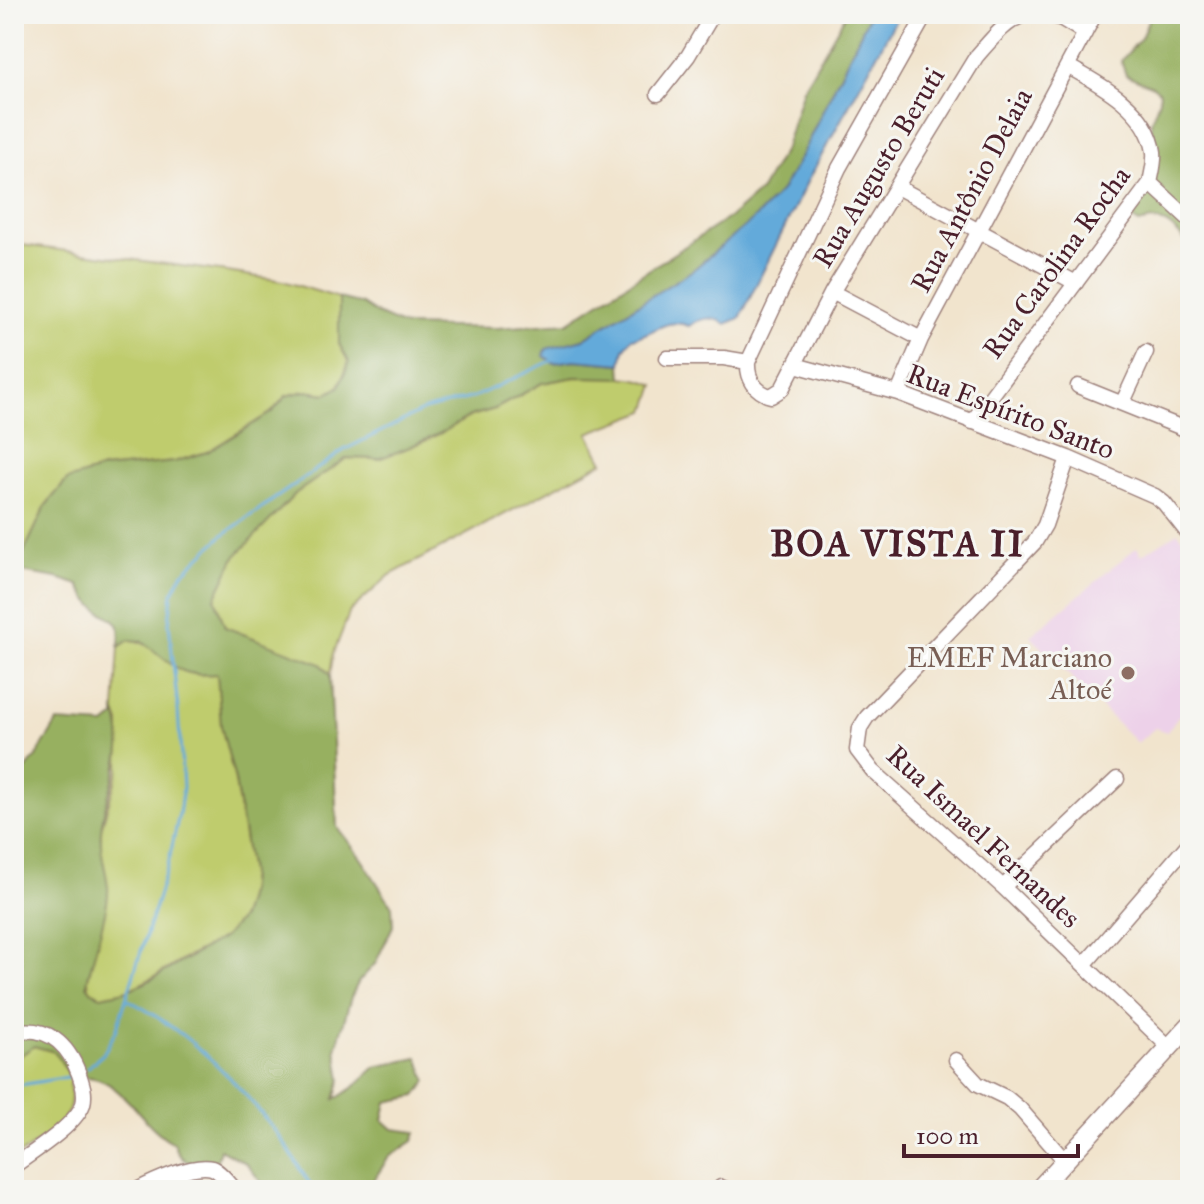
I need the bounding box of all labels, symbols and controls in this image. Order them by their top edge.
street label: Rua Augusto Beruti [805,60,952,274]
street label: Rua Antônio Delaia [903,82,1040,298]
street label: Rua Carolina Rocha [975,159,1138,365]
street label: Rua Espírito Santo [902,356,1120,467]
district label: BOA VISTA II [771,522,1025,566]
place label: EMEF Marciano Altoé [907,640,1112,707]
marker: EMEF Marciano Altoé [1119,664,1137,682]
street label: Rua Ismael Fernandes [879,737,1088,935]
scale bar [904,1108,1078,1158]
text: 100 m [916,1121,979,1151]

